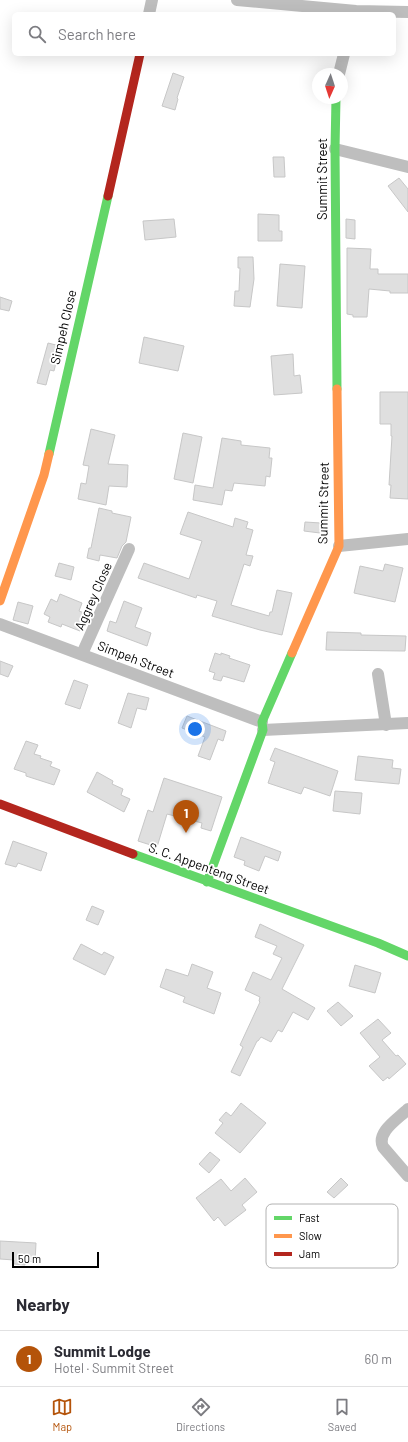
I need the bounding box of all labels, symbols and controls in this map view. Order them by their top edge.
search box [12,12,396,56]
icon: search [26,23,48,45]
text: Search here [58,25,136,43]
north arrow [312,68,348,104]
street label: Summit Street [314,138,330,220]
street label: Simpeh Close [47,288,79,366]
street label: Summit Street [314,462,332,544]
street label: Aggrey Close [71,559,115,632]
street label: Simpeh Street [95,637,177,681]
your location [185,719,205,739]
pin: 1 [173,800,199,833]
street label: S. C. Appenteng Street [146,839,272,897]
legend [266,1204,398,1268]
text: Fast [299,1211,320,1224]
text: Slow [299,1229,322,1242]
text: Jam [299,1247,320,1260]
scale bar [12,1250,99,1269]
text: 50 m [18,1252,41,1265]
text: Nearby [16,1294,70,1314]
text: Summit Lodge [54,1342,151,1360]
text: 1 [27,1351,31,1367]
text: 60 m [365,1351,392,1367]
text: Hotel · Summit Street [54,1360,174,1376]
tab: Map [51,1396,73,1433]
tab: Directions [176,1396,225,1433]
tab: Saved [328,1396,357,1433]

